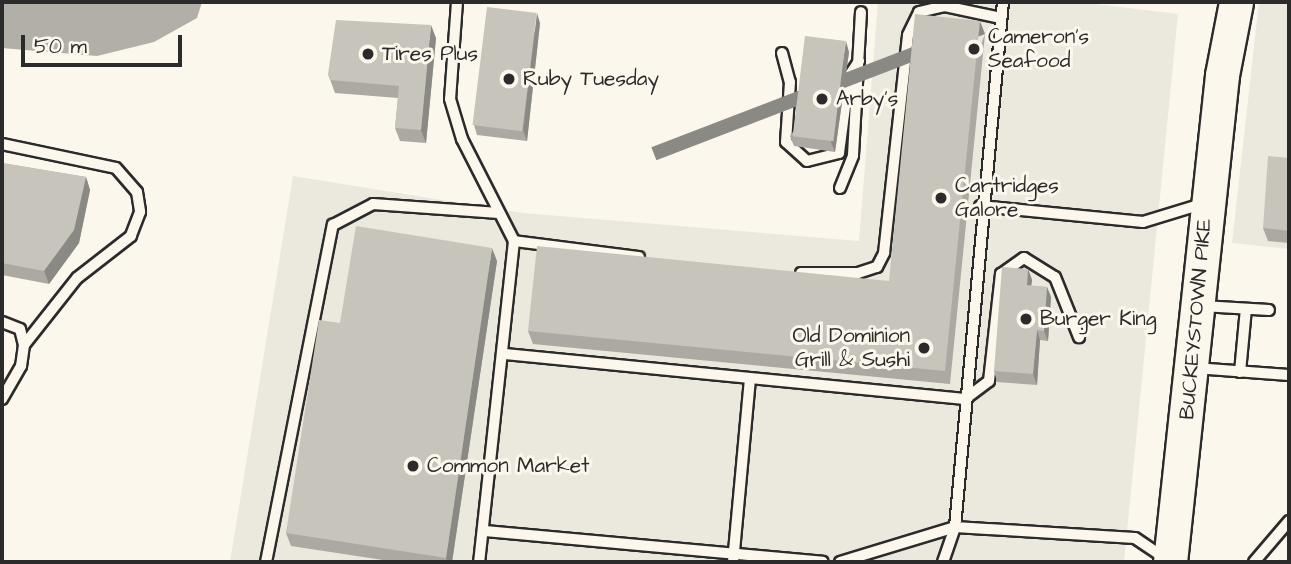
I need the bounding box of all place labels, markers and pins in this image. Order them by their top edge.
place label: Cameron's Seafood [988,24,1089,74]
place label: Tires Plus [382,41,478,67]
marker: Cameron's Seafood [966,41,982,57]
marker: Tires Plus [360,46,376,62]
place label: Ruby Tuesday [523,66,659,92]
marker: Ruby Tuesday [501,71,517,87]
place label: Arby's [836,86,898,112]
marker: Arby's [814,91,830,107]
place label: Cartridges Galore [955,173,1059,223]
marker: Cartridges Galore [933,190,949,206]
place label: Burger King [1040,306,1157,332]
marker: Burger King [1018,311,1034,327]
place label: Old Dominion Grill & Sushi [793,323,910,373]
marker: Old Dominion Grill & Sushi [916,340,932,356]
place label: Common Market [427,453,589,479]
marker: Common Market [405,458,421,474]

